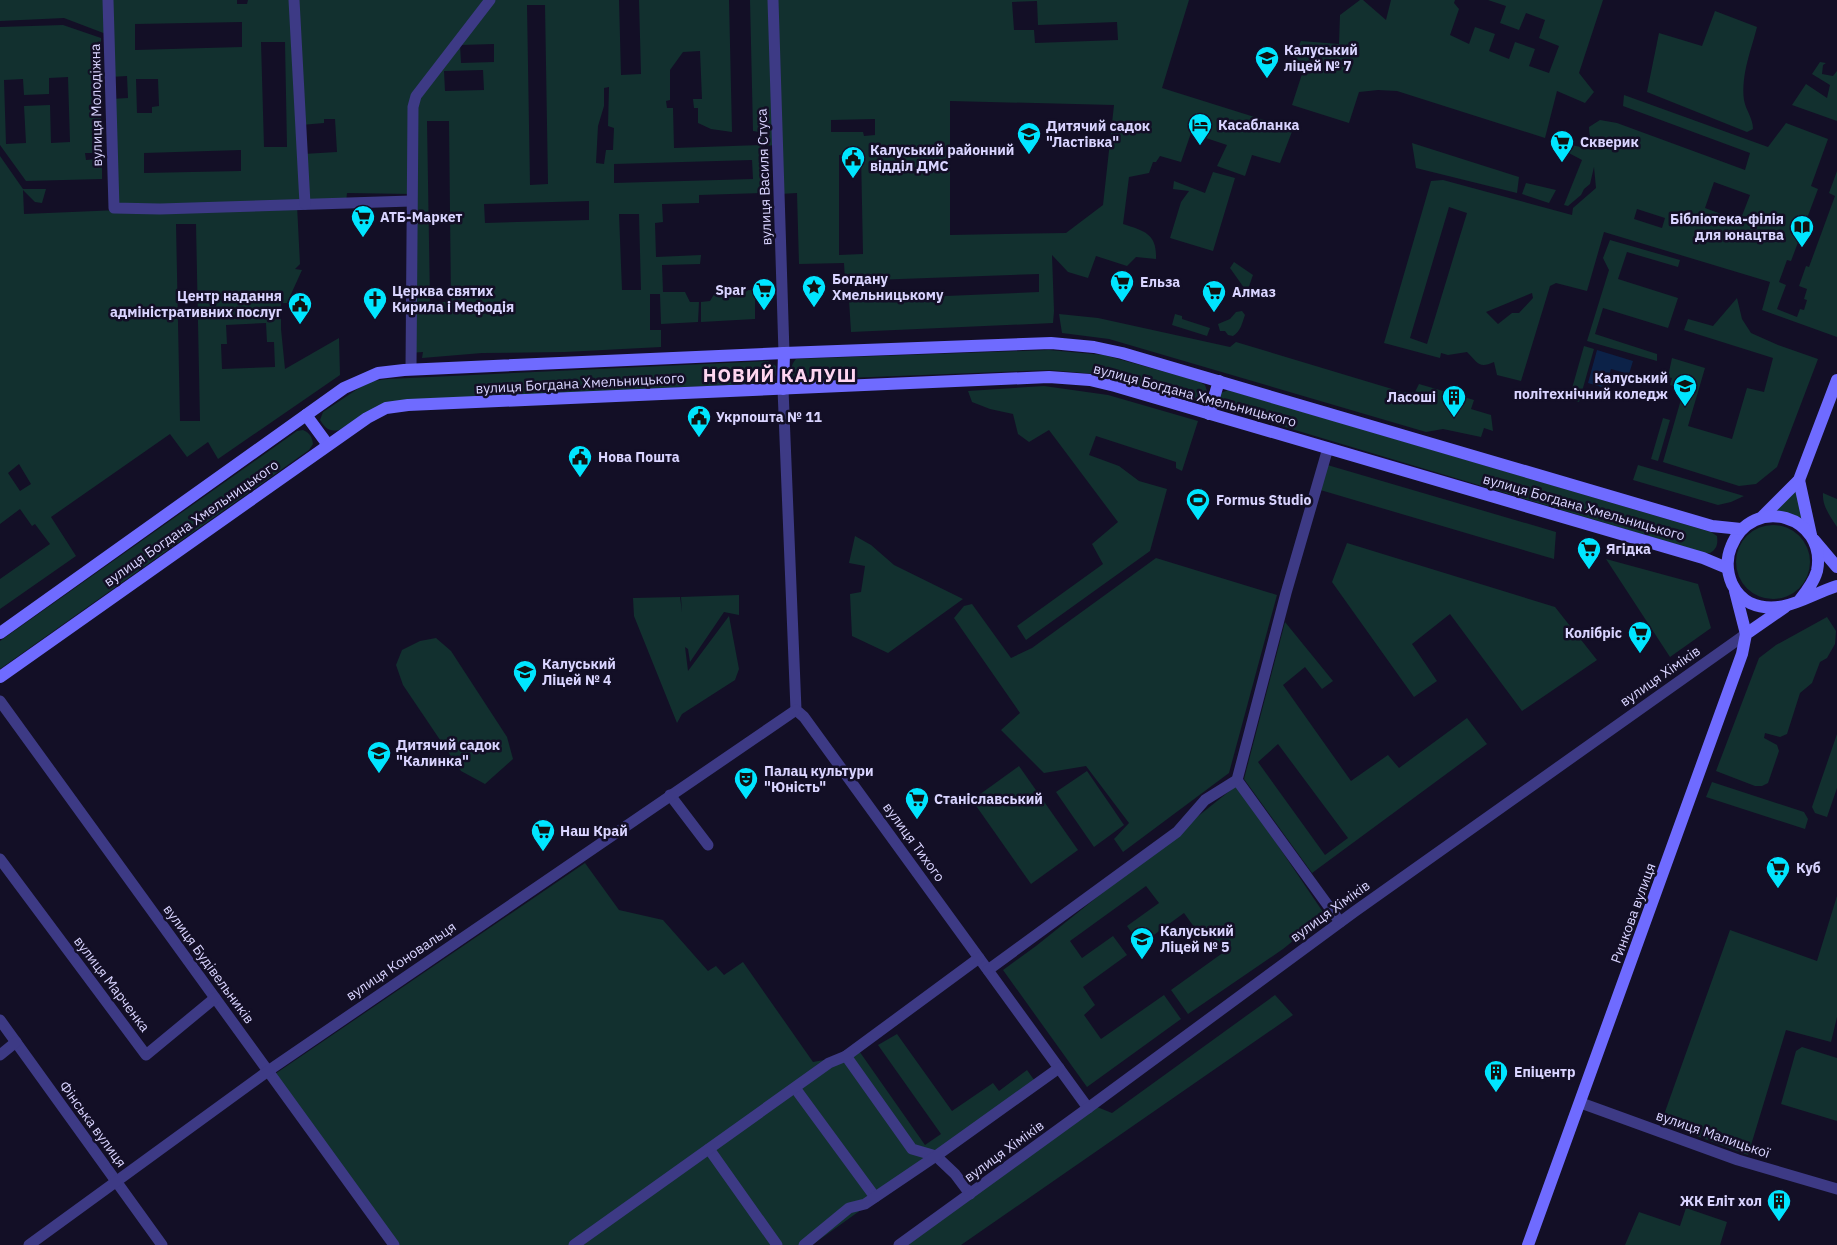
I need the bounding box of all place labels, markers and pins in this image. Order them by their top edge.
place label: Калуський ліцей № 7 [1284,41,1358,75]
school or university icon: Калуський ліцей № 7 [1254,45,1280,79]
hotel icon: Касабланка [1187,112,1213,146]
place label: Касабланка [1218,116,1300,134]
place label: Дитячий садок "Ластівка" [1046,117,1150,151]
school or university icon: Дитячий садок "Ластівка" [1016,121,1042,155]
supermarket icon: Скверик [1549,129,1575,163]
place label: Скверик [1580,133,1639,151]
place label: Калуський районний відділ ДМС [870,141,1014,175]
public building icon: Калуський районний відділ ДМС [840,145,866,179]
supermarket icon: АТБ-Маркет [350,204,376,238]
place label: АТБ-Маркет [380,208,463,226]
place label: Бібліотека-філія для юнацтва [1670,210,1784,244]
library icon: Бібліотека-філія для юнацтва [1789,214,1815,248]
supermarket icon: Ельза [1109,269,1135,303]
place label: Богдану Хмельницькому [832,270,944,304]
place label: Ельза [1140,273,1180,291]
place icon: Богдану Хмельницькому [801,274,827,308]
supermarket icon: Spar [751,277,777,311]
supermarket icon: Алмаз [1201,279,1227,313]
place label: Spar [715,281,746,299]
place label: Церква святих Кирила і Мефодія [392,282,514,316]
place label: Алмаз [1232,283,1276,301]
church icon: Церква святих Кирила і Мефодія [362,286,388,320]
place label: Центр надання адміністративних послуг [110,287,282,321]
public building icon: Центр надання адміністративних послуг [287,291,313,325]
place label: Калуський політехнічний коледж [1514,369,1668,403]
school or university icon: Калуський політехнічний коледж [1672,373,1698,407]
building icon: Ласоші [1441,384,1467,418]
place label: Ласоші [1387,388,1436,406]
public building icon: Укрпошта № 11 [686,404,712,438]
place label: Укрпошта № 11 [716,408,823,426]
public building icon: Нова Пошта [567,444,593,478]
place label: Нова Пошта [598,448,680,466]
sports icon: Formus Studio [1185,487,1211,521]
place label: Formus Studio [1216,491,1311,509]
supermarket icon: Ягідка [1576,536,1602,570]
place label: Ягідка [1606,540,1651,558]
supermarket icon: Колібріс [1627,620,1653,654]
place label: Колібріс [1565,624,1622,642]
place label: Калуський Ліцей № 4 [542,655,616,689]
school or university icon: Калуський Ліцей № 4 [512,659,538,693]
place label: Дитячий садок "Калинка" [396,736,500,770]
school or university icon: Дитячий садок "Калинка" [366,740,392,774]
place label: Палац культури "Юність" [764,762,874,796]
theatre icon: Палац культури "Юність" [733,766,759,800]
supermarket icon: Станіславський [904,786,930,820]
place label: Станіславський [934,790,1043,808]
supermarket icon: Наш Край [530,818,556,852]
place label: Наш Край [560,822,628,840]
supermarket icon: Куб [1765,855,1791,889]
place label: Куб [1796,859,1821,877]
place label: Калуський Ліцей № 5 [1160,922,1234,956]
school or university icon: Калуський Ліцей № 5 [1129,926,1155,960]
building icon: Епіцентр [1483,1059,1509,1093]
place label: Епіцентр [1514,1063,1576,1081]
building icon: ЖК Еліт хол [1766,1188,1792,1222]
place label: ЖК Еліт хол [1680,1192,1762,1210]

